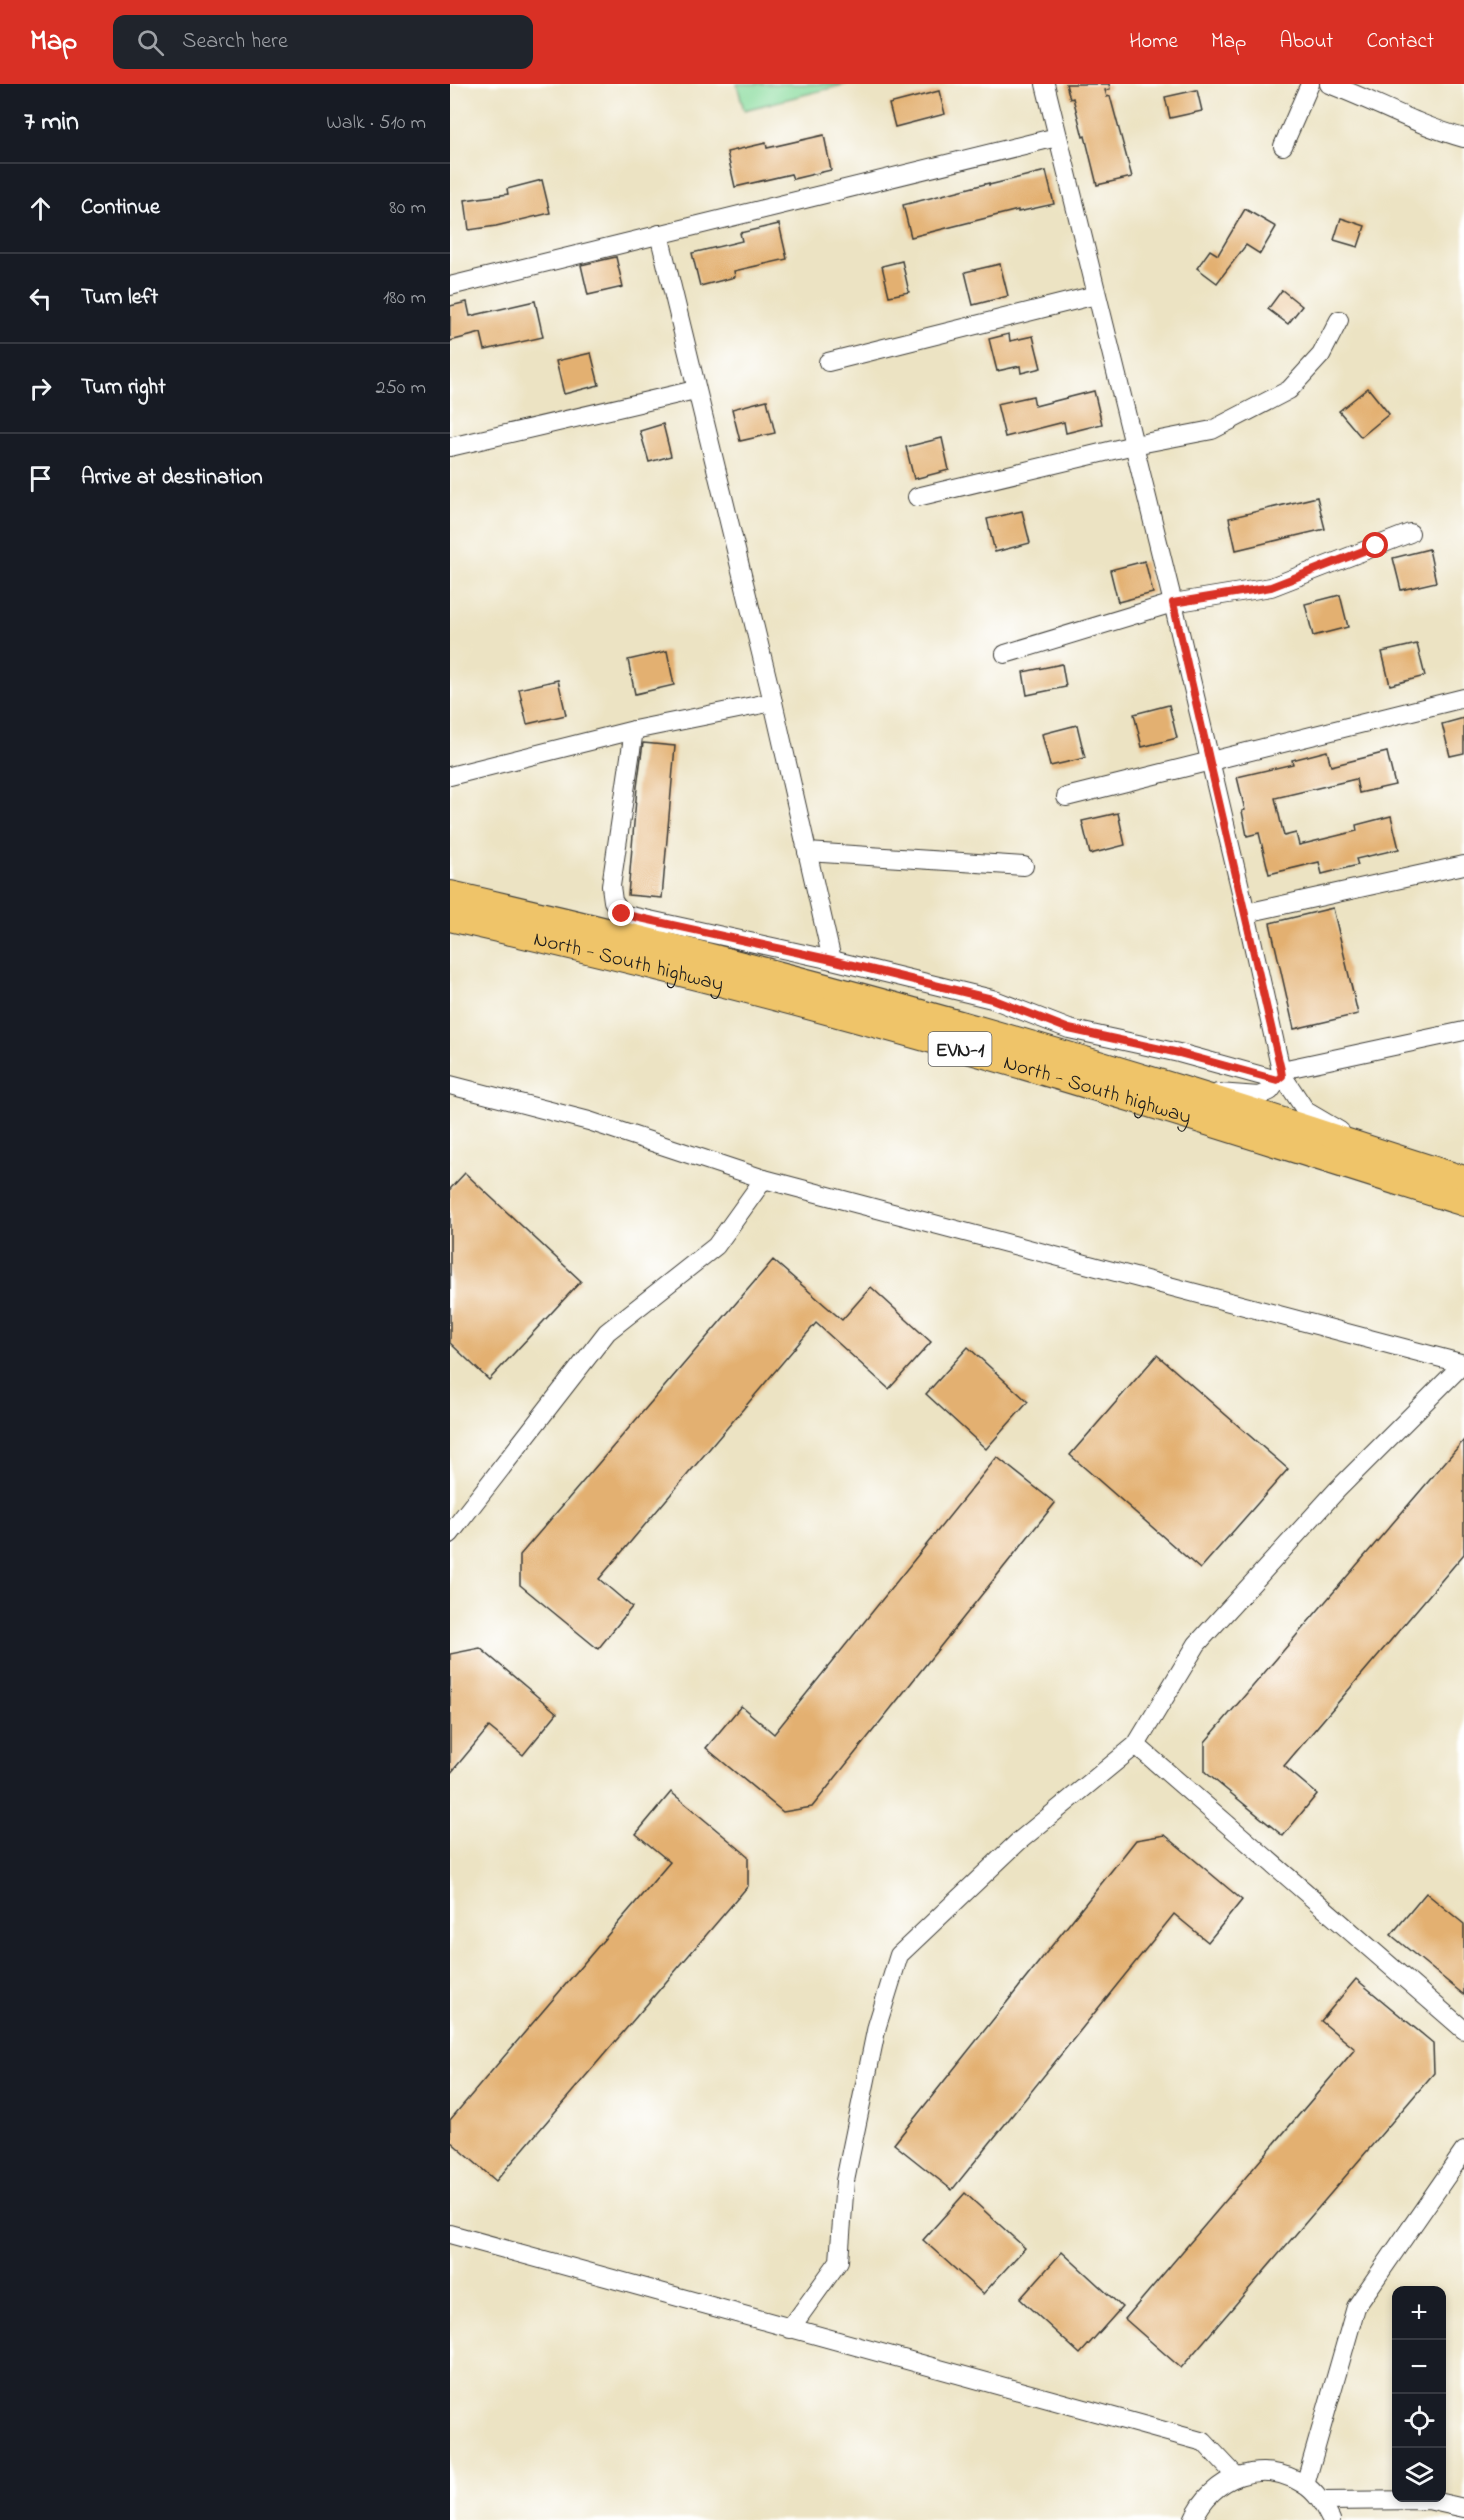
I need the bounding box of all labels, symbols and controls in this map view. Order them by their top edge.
search box [113,15,533,69]
text: Map [30,22,77,63]
icon: search [134,26,167,59]
text: Search here [182,26,288,58]
text: Home [1129,27,1178,57]
text: Map [1211,27,1246,57]
text: About [1279,27,1333,57]
text: Contact [1366,27,1434,57]
text: 7 min [24,104,79,142]
text: Walk · 510 m [326,109,426,138]
icon: ahead [24,192,57,225]
text: Continue [81,192,160,224]
text: 80 m [389,194,426,223]
icon: left [24,282,57,315]
text: Turn left [81,282,158,314]
text: 180 m [383,284,426,313]
icon: right [24,372,57,405]
text: Turn right [81,372,166,404]
text: 250 m [375,374,426,403]
icon: arrive [24,462,57,495]
text: Arrive at destination [81,462,263,494]
route start [1362,532,1388,558]
route end [608,900,634,926]
street label: North - South highway [530,925,727,1002]
road number: EVN-1 [928,1032,992,1066]
street label: North - South highway [1000,1048,1195,1135]
map controls [1392,2286,1446,2502]
button: + [1392,2286,1446,2340]
button: − [1392,2340,1446,2394]
button: locate [1392,2394,1446,2448]
button: layers [1392,2448,1446,2502]

